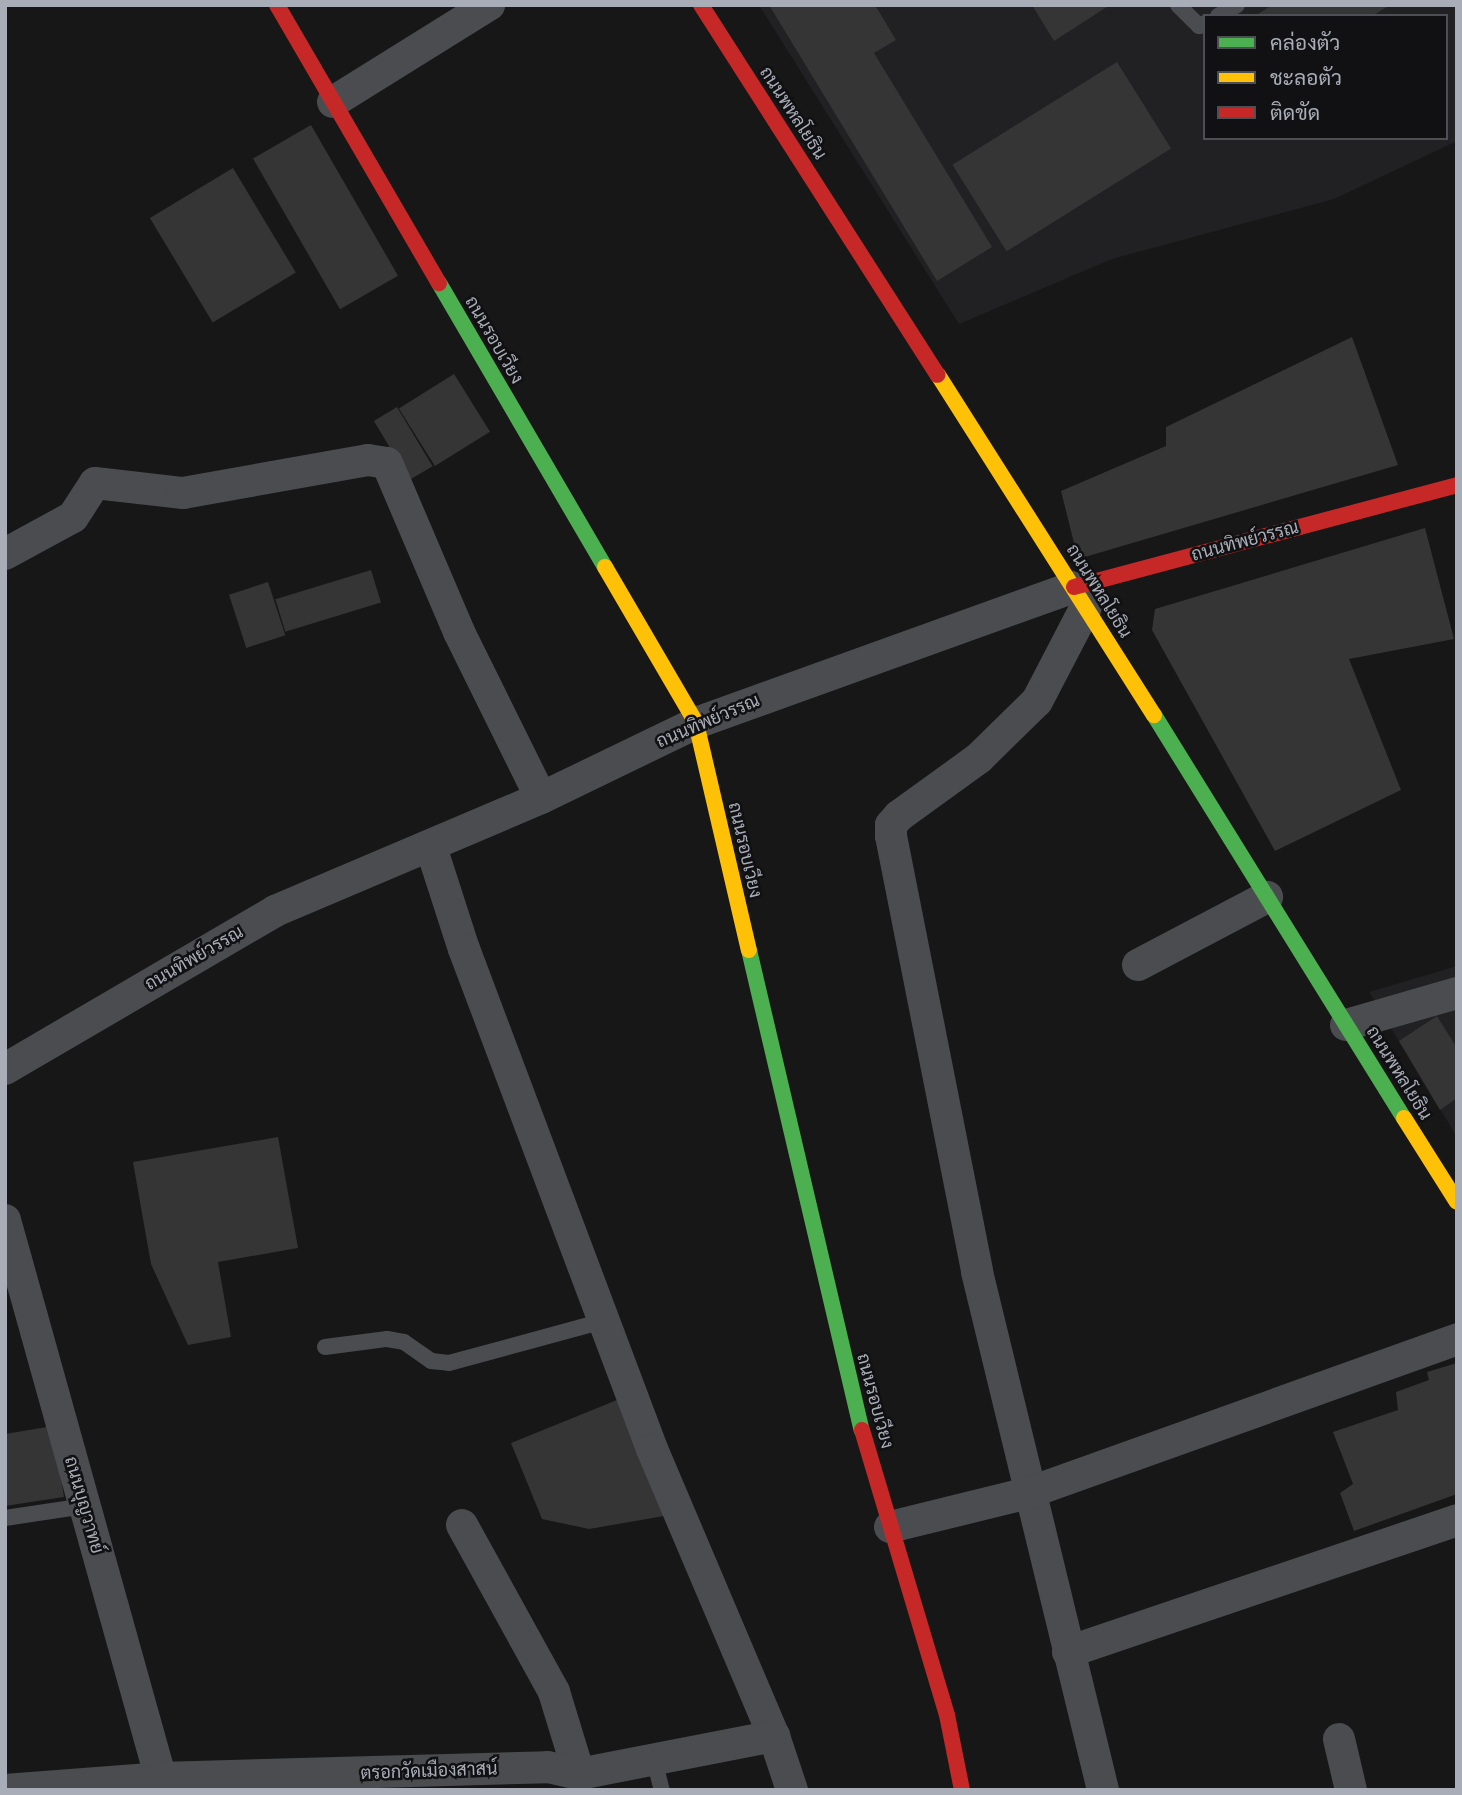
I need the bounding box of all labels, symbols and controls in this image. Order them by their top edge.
legend [1203,14,1448,140]
text: คล่องตัว [1270,29,1340,57]
street label: ถนนพหลโยธิน [755,62,831,164]
text: ชะลอตัว [1270,64,1342,92]
text: ติดขัด [1270,99,1320,127]
street label: ถนนรอบเวียง [460,292,528,388]
street label: ถนนทิพย์วรรณ [1189,516,1301,566]
street label: ถนนพหลโยธิน [1062,540,1136,642]
street label: ถนนทิพย์วรรณ [653,690,763,752]
street label: ถนนรอบเวียง [724,800,766,900]
street label: ถนนทิพย์วรรณ [141,921,247,995]
street label: ถนนพหลโยธิน [1362,1022,1436,1124]
street label: ถนนรอบเวียง [852,1351,898,1451]
street label: ถนนบุญวาทย์ [60,1454,108,1556]
street label: ตรอกวัดเมืองสาสน์ [360,1758,498,1784]

